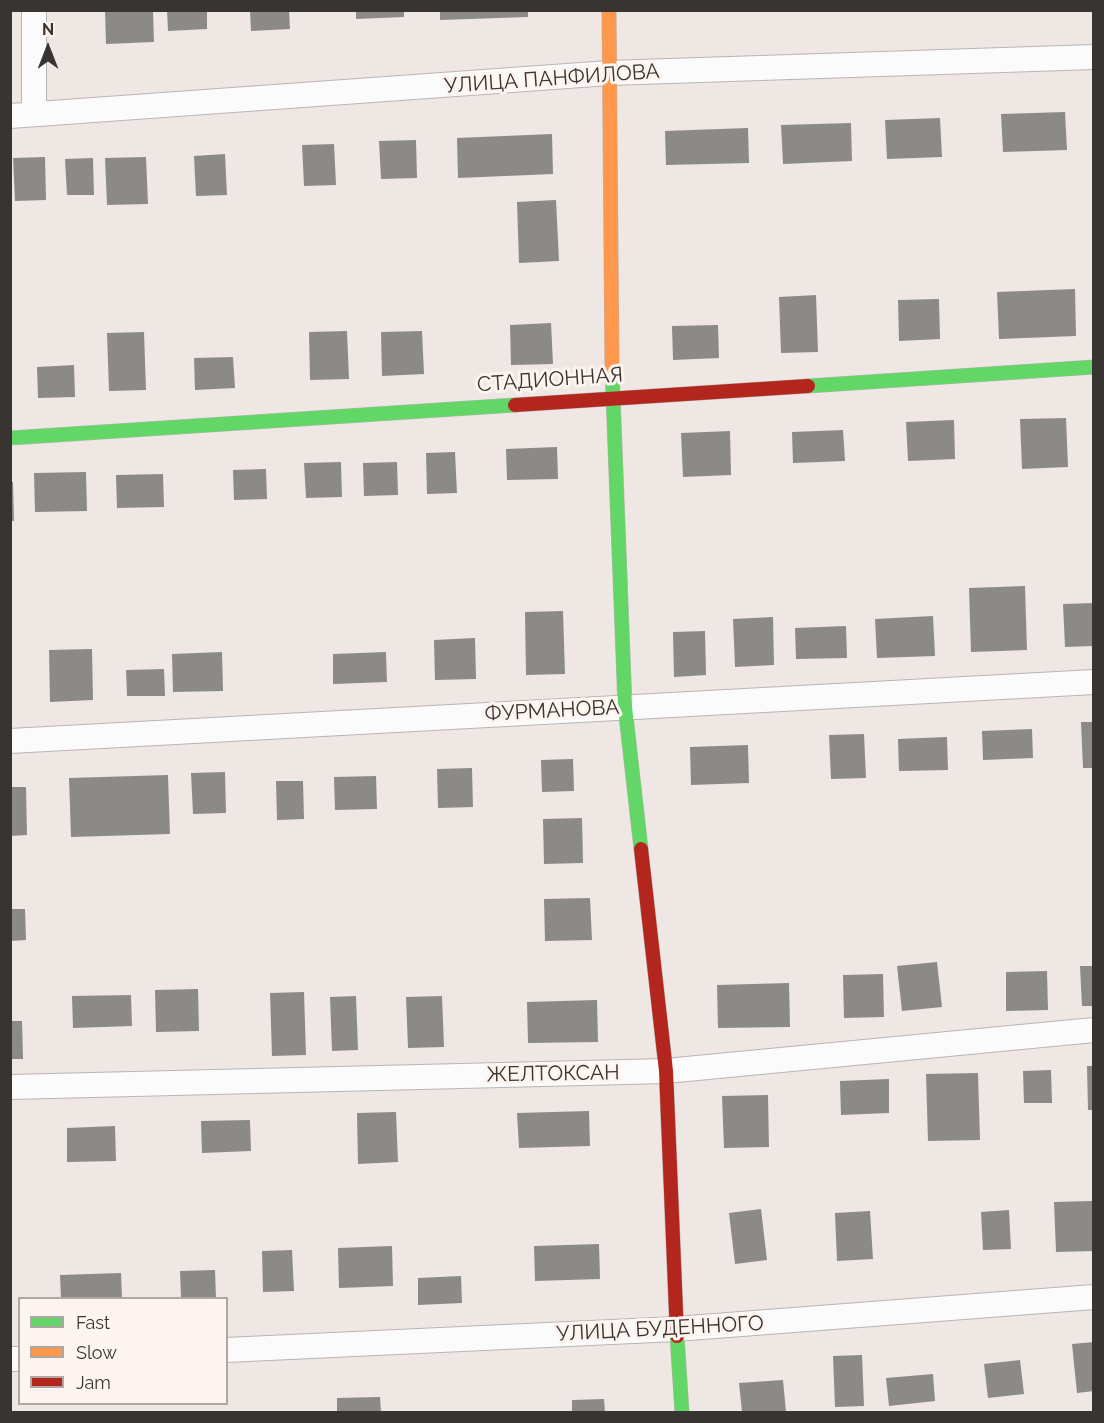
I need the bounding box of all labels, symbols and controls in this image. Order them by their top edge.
north arrow [18,18,78,78]
text: N [42,20,54,39]
street label: УЛИЦА ПАНФИЛОВА [444,59,660,99]
street label: СТАДИОННАЯ [476,362,624,398]
street label: ФУРМАНОВА [484,695,620,727]
street label: ЖЕЛТОКСАН [486,1060,620,1088]
legend [18,1297,228,1405]
street label: УЛИЦА БУДЕННОГО [556,1311,764,1347]
text: Fast [76,1312,110,1333]
text: Slow [76,1342,117,1363]
text: Jam [76,1372,111,1393]

